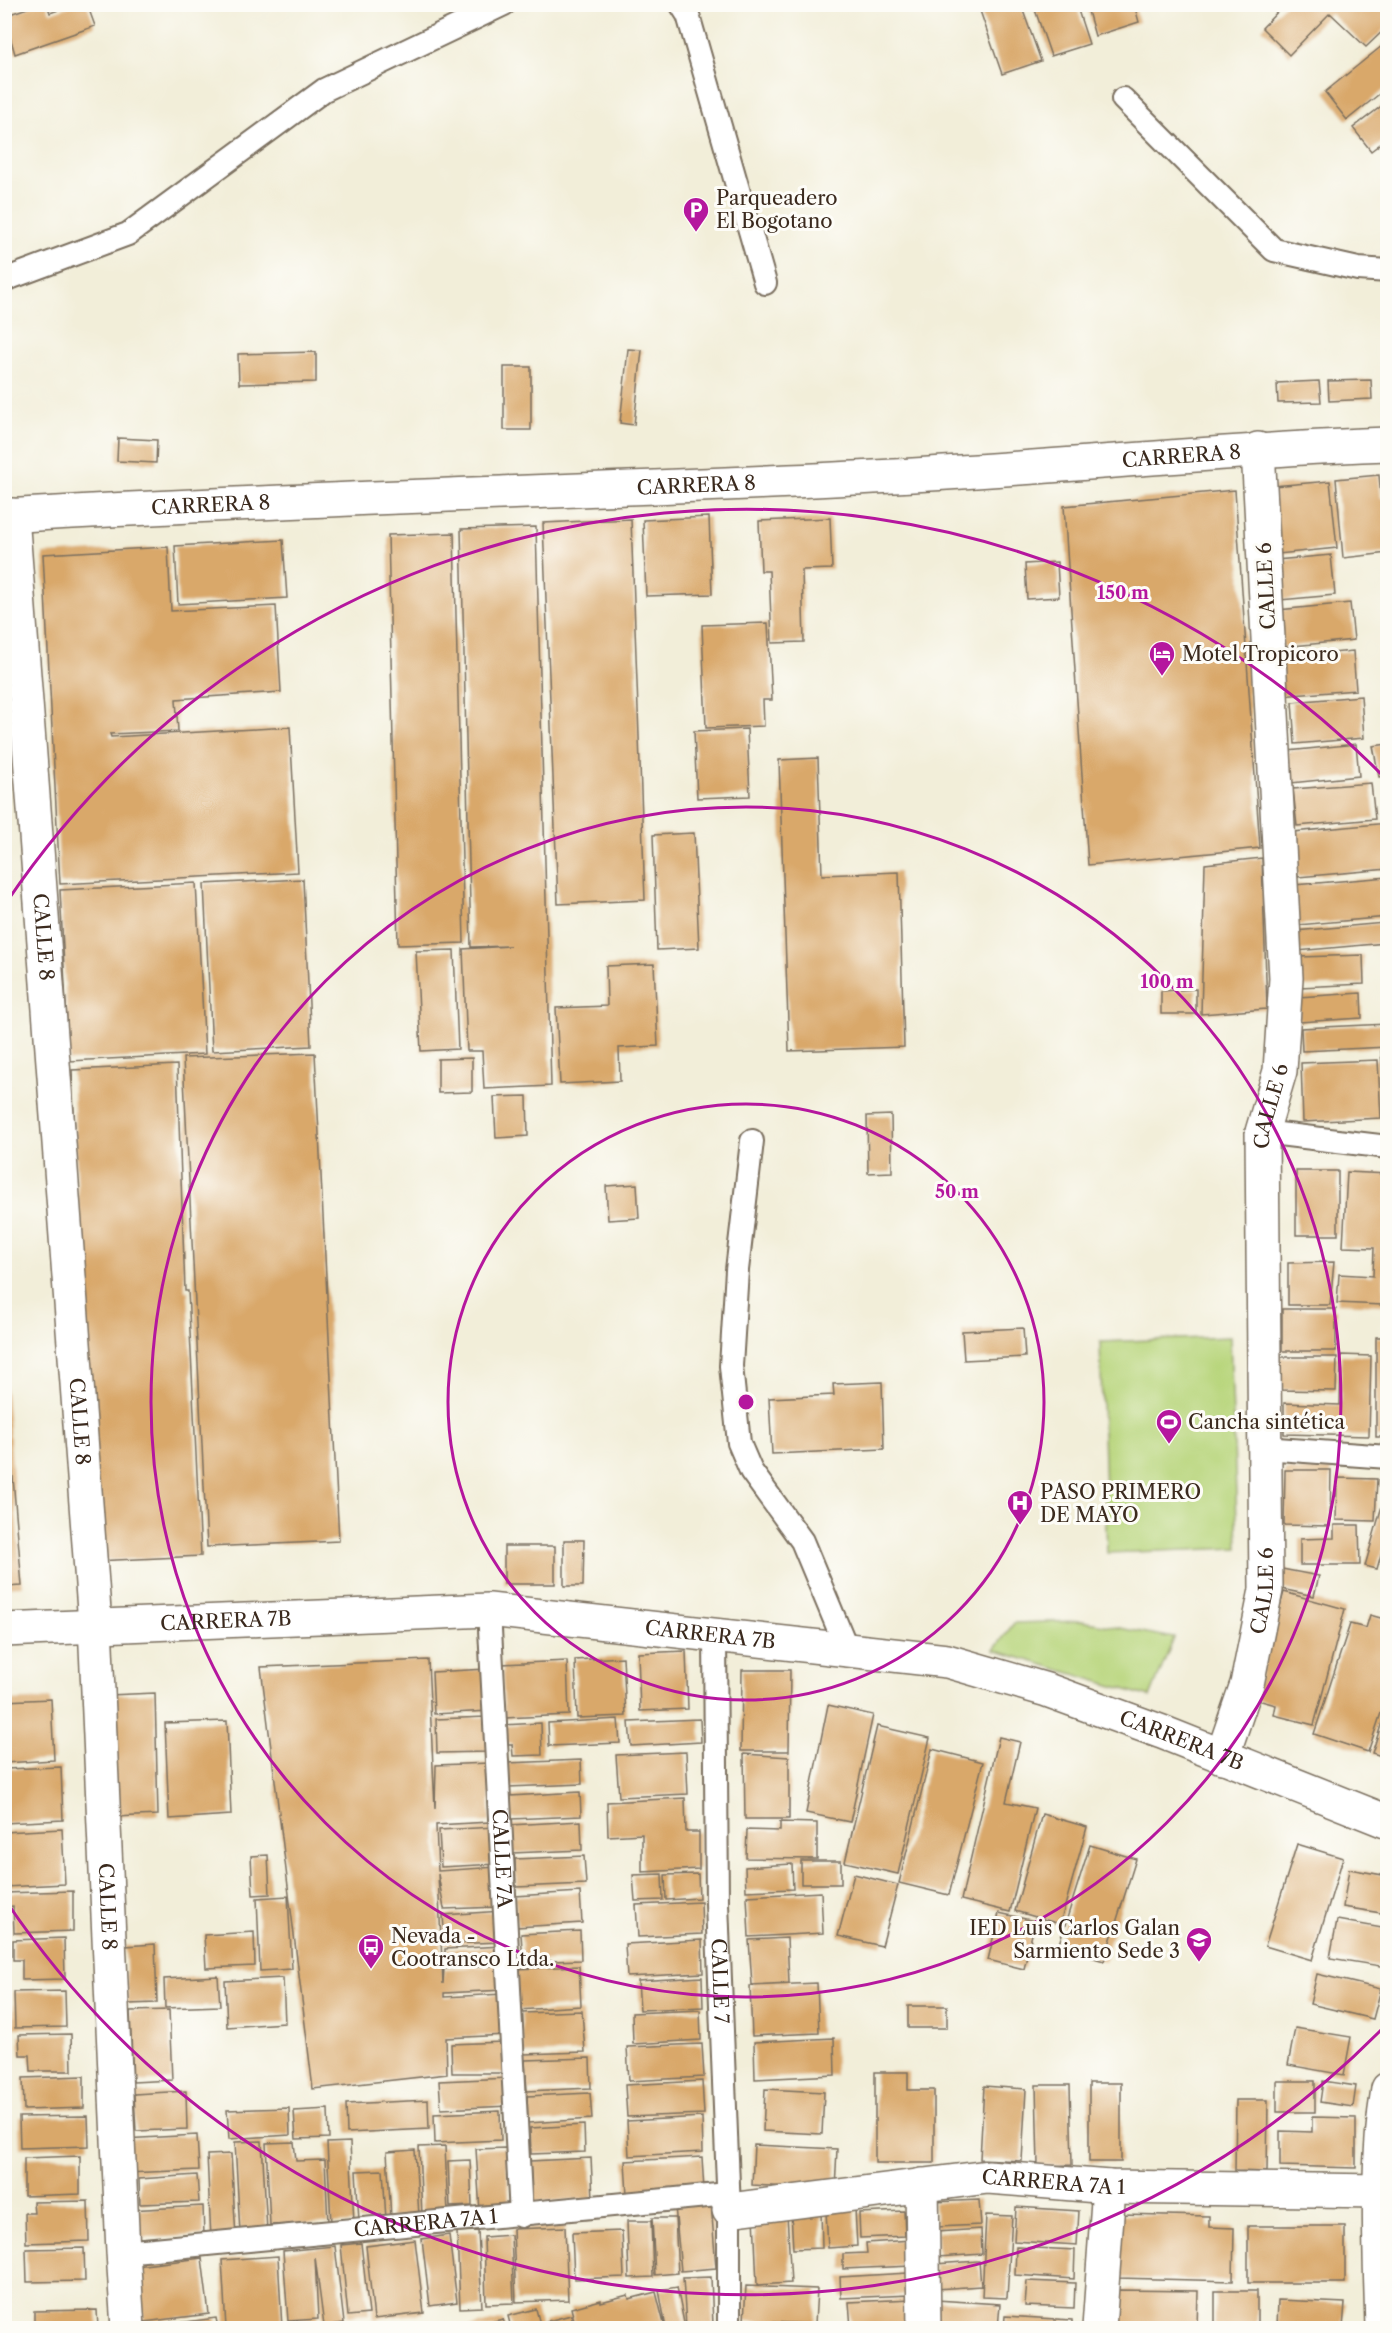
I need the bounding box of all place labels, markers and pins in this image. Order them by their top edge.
place label: Parqueadero El Bogotano [716,186,838,233]
parking icon: Parqueadero El Bogotano [681,195,711,233]
hotel icon: Motel Tropicoro [1147,639,1177,677]
place label: Motel Tropicoro [1182,642,1339,666]
centre of rings [736,1392,756,1412]
sports icon: Cancha sintética [1154,1407,1184,1445]
place label: Cancha sintética [1188,1410,1345,1434]
place label: PASO PRIMERO DE MAYO [1040,1480,1201,1527]
hospital icon: PASO PRIMERO DE MAYO [1005,1488,1035,1526]
place label: IED Luis Carlos Galan Sarmiento Sede 3 [969,1916,1180,1963]
place label: Nevada - Cootransco Ltda. [391,1924,554,1971]
school or university icon: IED Luis Carlos Galan Sarmiento Sede 3 [1184,1925,1214,1963]
bus stop icon: Nevada - Cootransco Ltda. [356,1932,386,1970]

